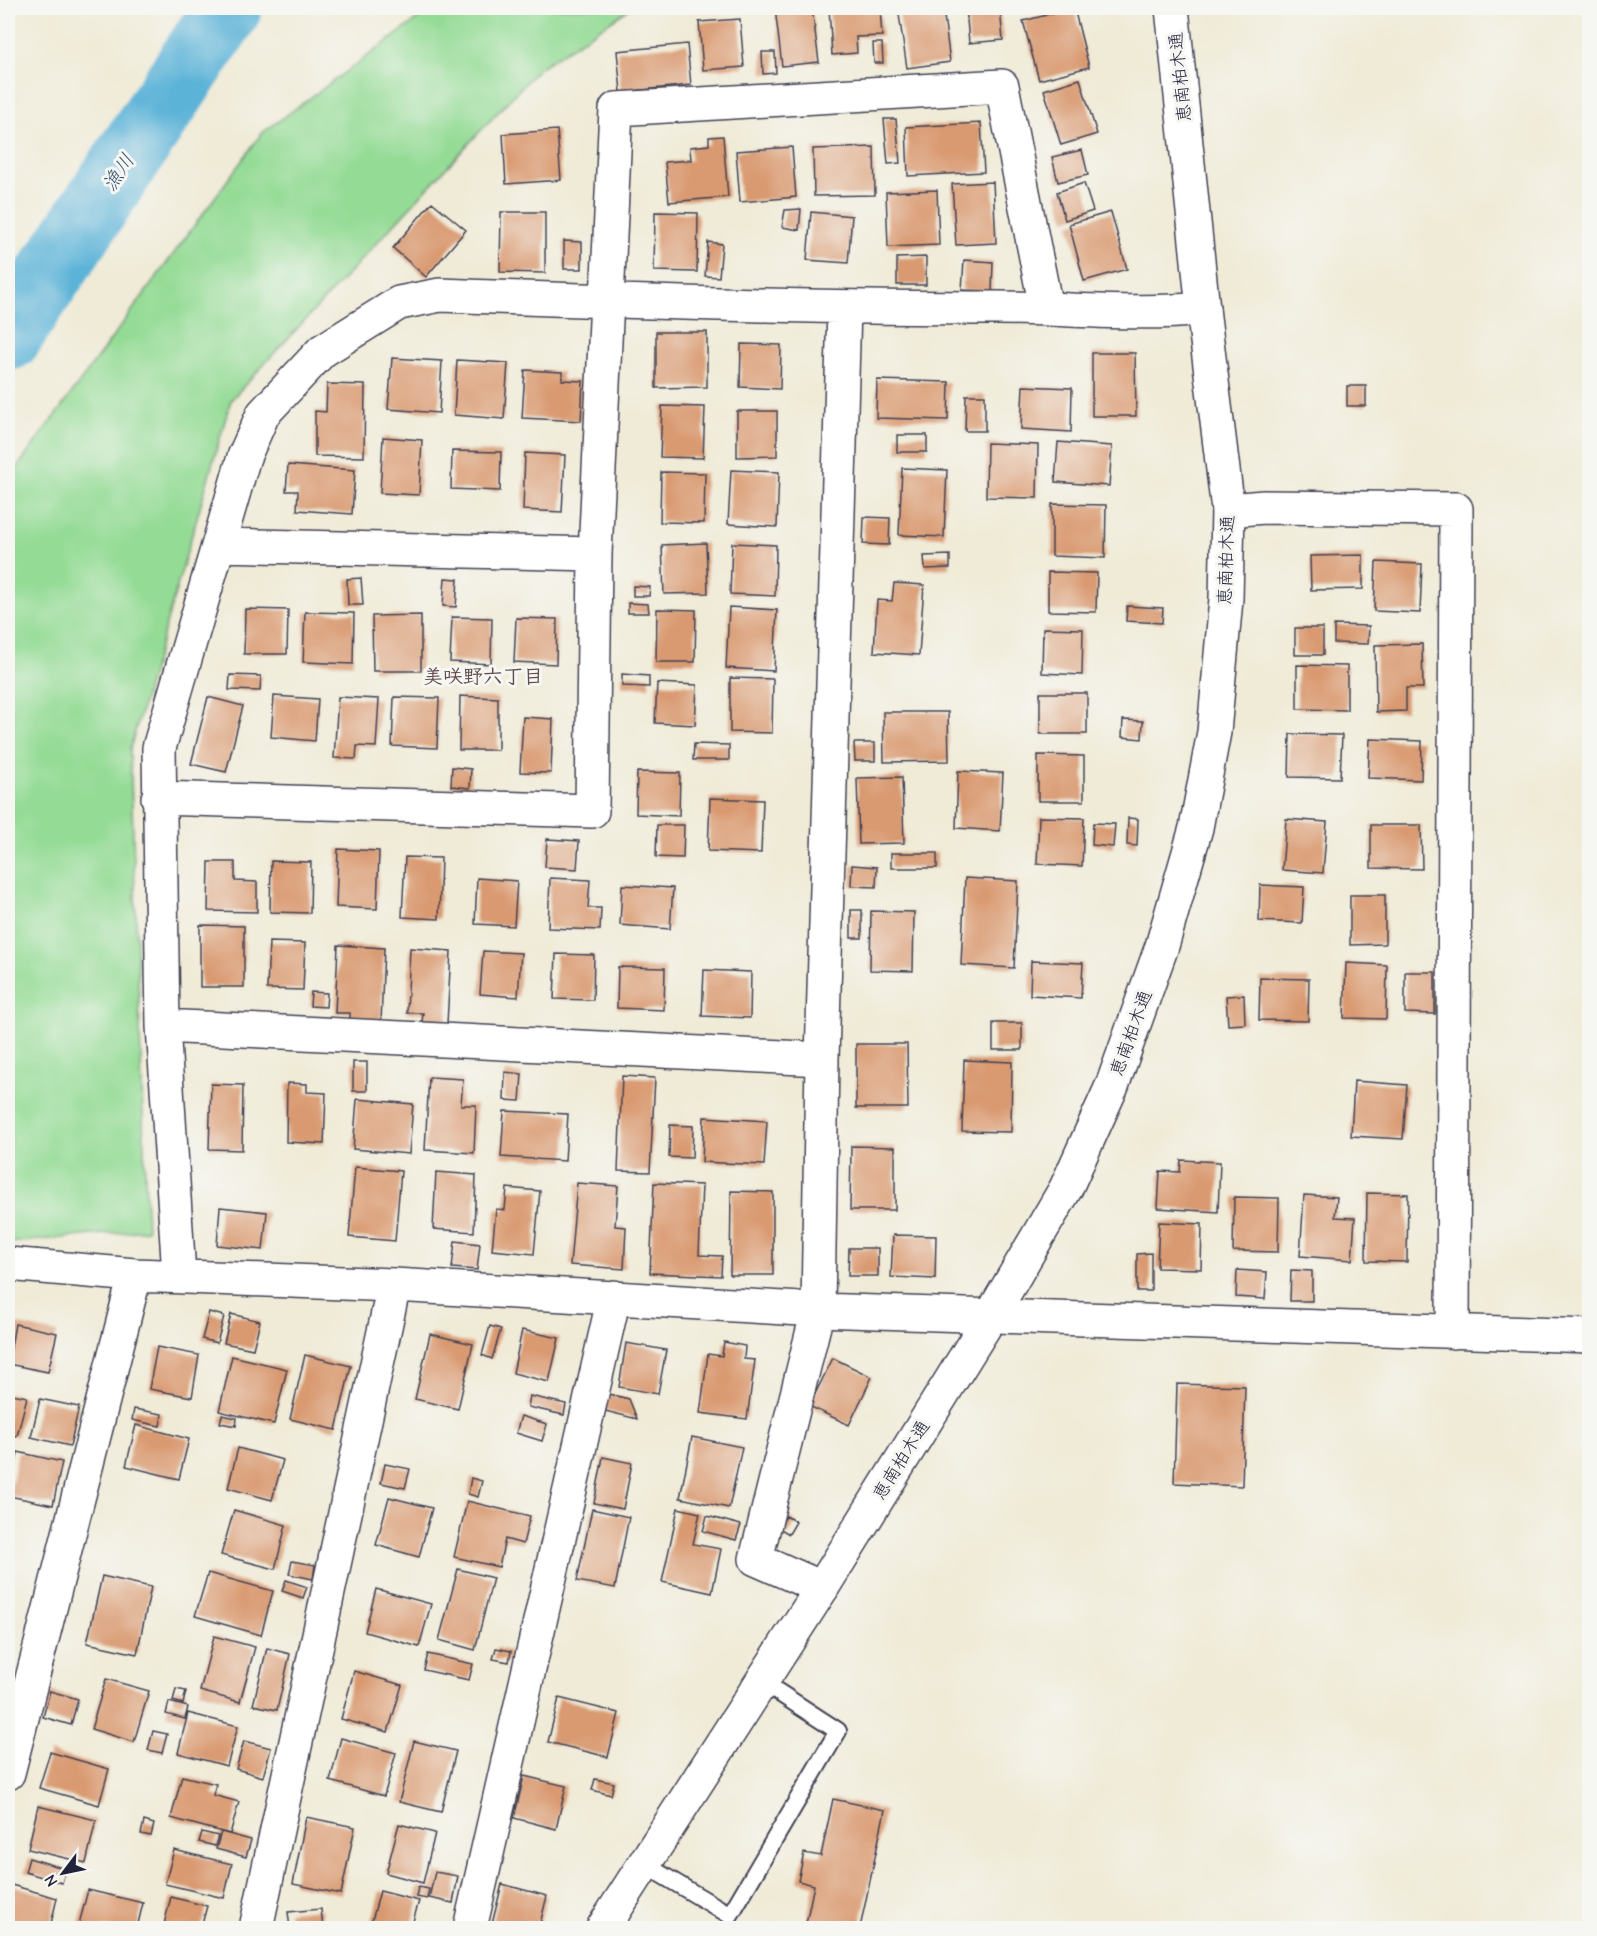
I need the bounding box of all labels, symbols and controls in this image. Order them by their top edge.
street label: 恵南柏木通 [1165,31,1196,123]
water label: 漁川 [98,149,139,195]
street label: 恵南柏木通 [1214,515,1239,605]
district label: 美咲野六丁目 [423,665,543,688]
street label: 恵南柏木通 [1106,987,1157,1079]
street label: 恵南柏木通 [869,1417,934,1504]
north arrow [33,1843,93,1903]
text: N [41,1871,62,1890]

